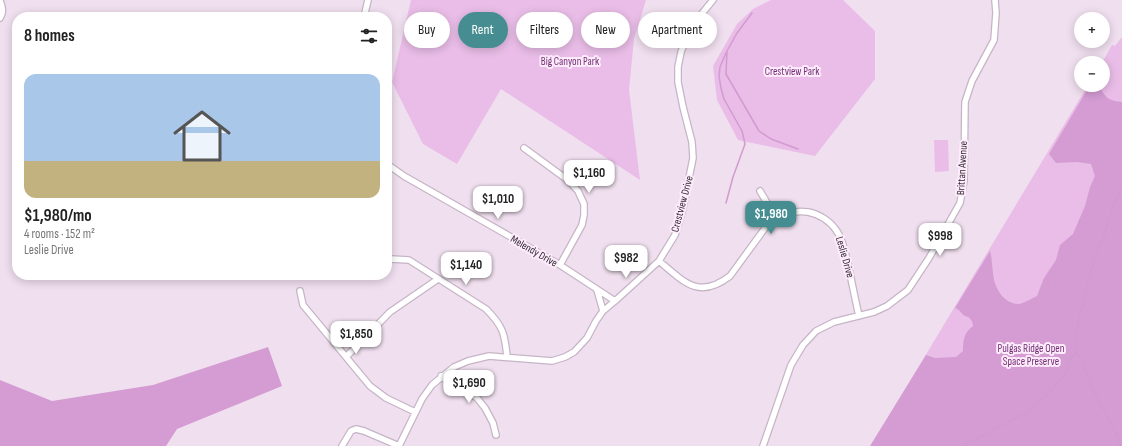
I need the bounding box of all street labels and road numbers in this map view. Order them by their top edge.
street label: Brittan Avenue [954,141,970,195]
street label: Crestview Drive [668,174,696,234]
street label: Melendy Drive [508,232,560,270]
street label: Leslie Drive [833,235,857,279]

